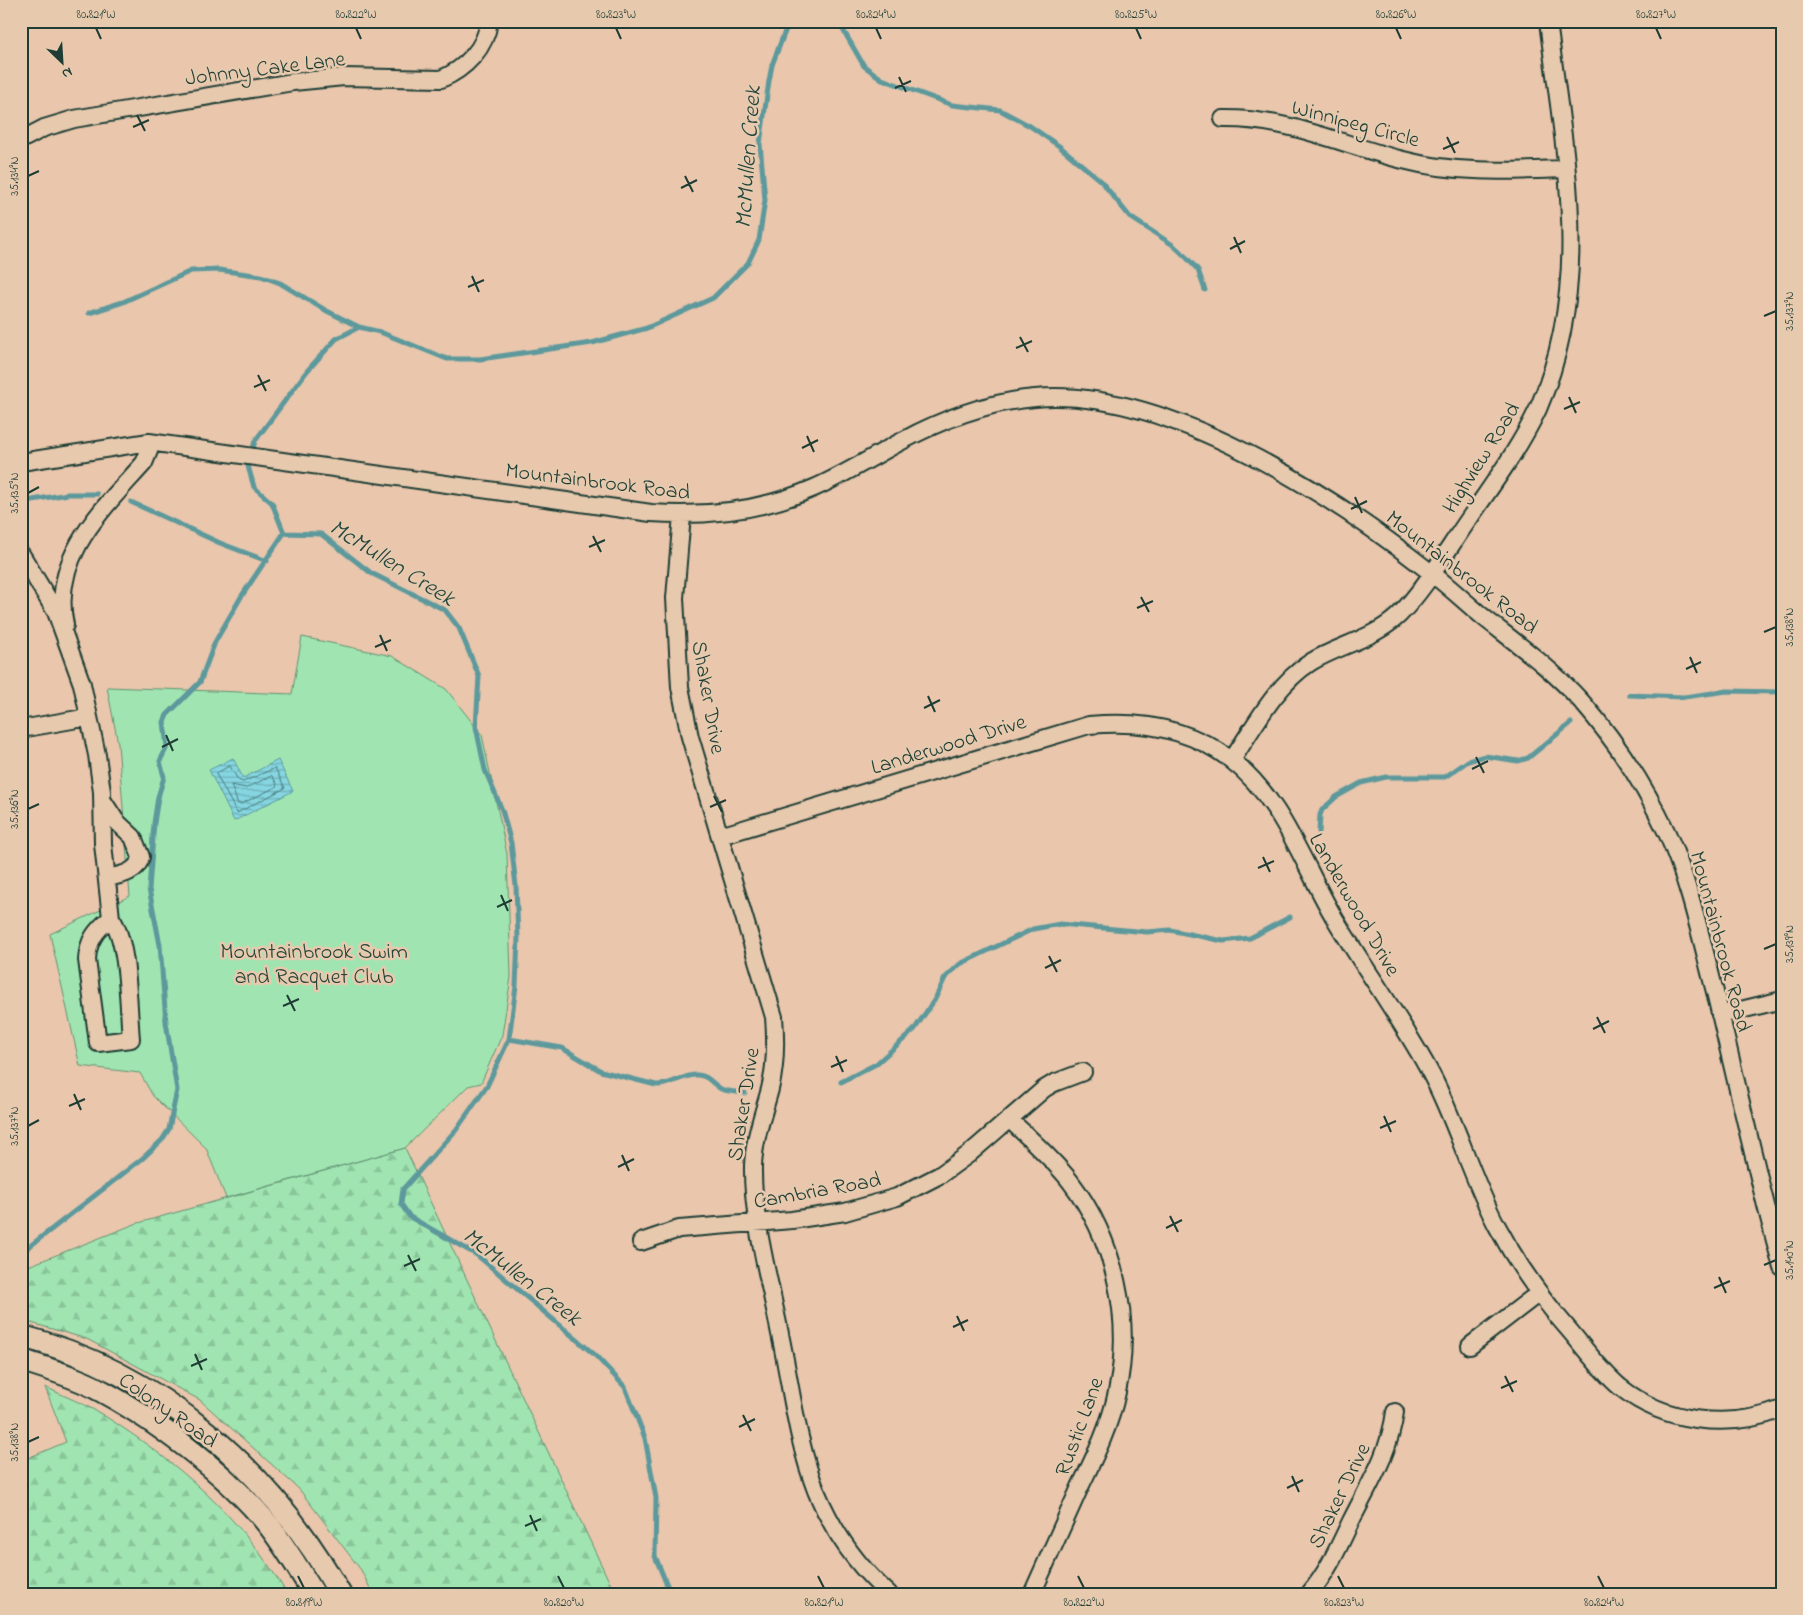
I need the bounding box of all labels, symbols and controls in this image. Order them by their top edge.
text: 80.821°W [77,6,115,24]
text: 80.822°W [335,6,377,24]
text: 80.823°W [596,6,636,24]
text: 80.824°W [856,6,896,24]
text: 80.825°W [1115,6,1157,24]
text: 80.826°W [1376,6,1416,24]
text: 80.827°W [1636,6,1676,24]
north arrow [38,38,88,88]
street label: Johnny Cake Lane [183,44,348,97]
text: N [58,61,76,84]
water label: McMullen Creek [727,83,772,230]
street label: Winnipeg Circle [1287,92,1423,158]
text: 35.134°N [6,156,24,196]
text: 35.137°N [1781,291,1799,331]
street label: Highview Road [1436,397,1530,521]
street label: Mountainbrook Road [503,456,692,510]
text: 35.135°N [6,472,24,514]
street label: Mountainbrook Road [1378,504,1544,643]
water label: McMullen Creek [322,511,463,618]
text: 35.138°N [1781,608,1799,646]
street label: Shaker Drive [681,639,733,757]
street label: Landerwood Drive [867,707,1031,785]
text: 35.136°N [6,789,24,829]
street label: Landerwood Drive [1299,828,1408,983]
street label: Mountainbrook Road [1680,848,1759,1036]
text: 35.139°N [1781,925,1799,963]
park label: Mountainbrook Swim and Racquet Club [220,937,408,994]
street label: Shaker Drive [720,1045,770,1163]
text: 35.137°N [6,1106,24,1146]
street label: Cambria Road [751,1165,884,1219]
water label: McMullen Creek [454,1220,590,1337]
text: 35.140°N [1781,1240,1799,1280]
street label: Colony Road [111,1366,223,1458]
street label: Rustic Lane [1048,1373,1114,1481]
text: 35.138°N [6,1423,24,1461]
street label: Shaker Drive [1301,1438,1380,1555]
text: 80.819°W [286,1594,322,1612]
text: 80.820°W [544,1594,584,1612]
text: 80.821°W [805,1594,843,1612]
text: 80.822°W [1063,1594,1105,1612]
text: 80.823°W [1324,1594,1364,1612]
text: 80.824°W [1584,1594,1624,1612]

